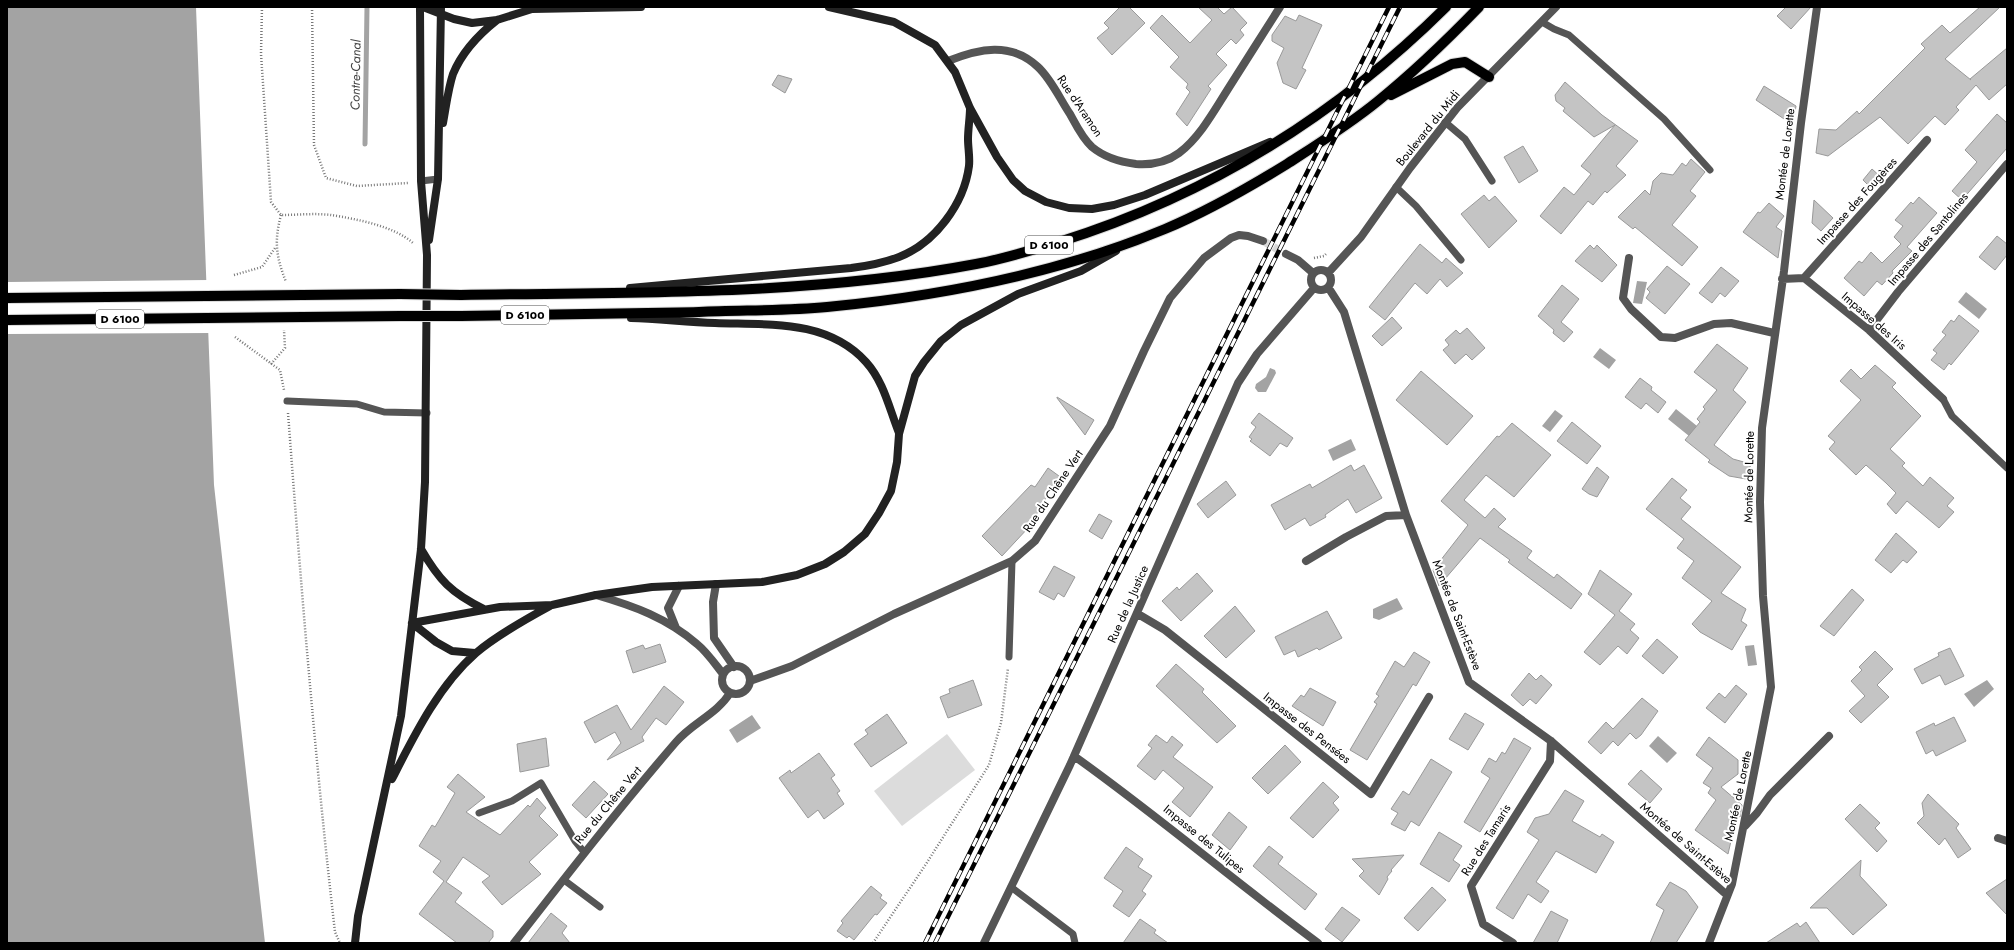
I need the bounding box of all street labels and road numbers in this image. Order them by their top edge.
street label: Rue d'Aramon [1053,71,1107,141]
street label: Boulevard du Midi [1392,86,1464,170]
street label: Montée de Lorette [1770,107,1800,201]
street label: Impasse des Fougères [1813,153,1901,249]
street label: Impasse des Santolines [1883,188,1973,290]
road number: D 6100 [1025,236,1073,254]
street label: Impasse des Iris [1838,288,1911,354]
road number: D 6100 [501,306,549,324]
road number: D 6100 [96,310,144,328]
street label: Montée de Lorette [1739,431,1759,523]
street label: Rue du Chêne Vert [1019,446,1087,536]
street label: Montée de Saint-Estève [1428,557,1486,673]
street label: Rue de la Justice [1103,562,1153,646]
street label: Impasse des Pensées [1259,688,1355,768]
street label: Montée de Lorette [1720,749,1756,843]
street label: Rue du Chêne Vert [570,762,646,848]
street label: Montée de Saint-Estève [1636,798,1736,888]
street label: Impasse des Tulipes [1159,800,1249,878]
street label: Rue des Tamaris [1457,800,1515,879]

